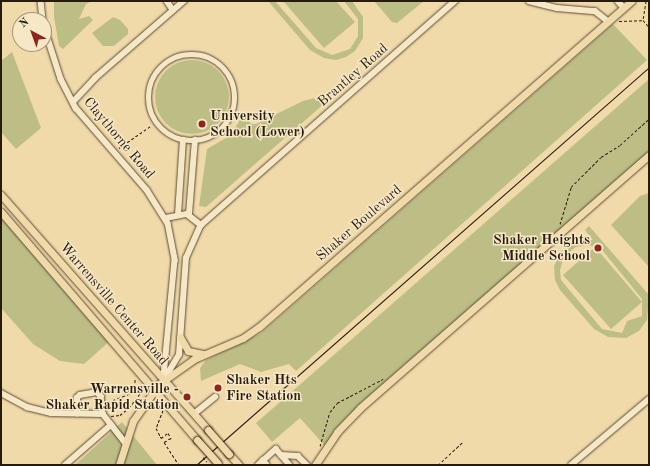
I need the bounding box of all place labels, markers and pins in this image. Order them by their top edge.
place label: University School (Lower) [210,108,305,140]
marker: University School (Lower) [197,119,207,129]
place label: Shaker Heights Middle School [493,232,590,264]
marker: Shaker Heights Middle School [593,243,603,253]
place label: Shaker Hts Fire Station [226,372,301,404]
place label: Warrensville - Shaker Rapid Station [45,381,179,414]
marker: Shaker Hts Fire Station [213,383,223,393]
marker: Warrensville - Shaker Rapid Station [182,392,192,402]

